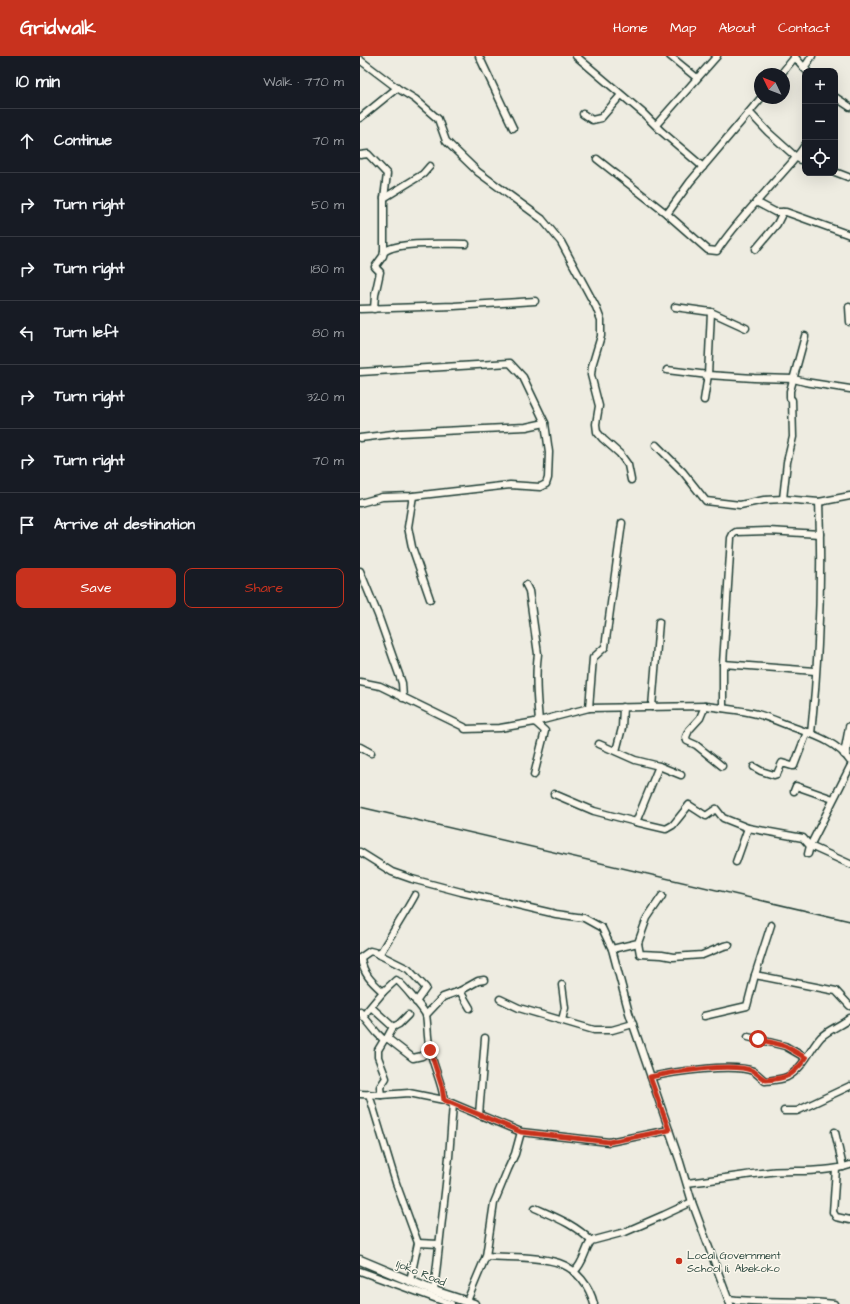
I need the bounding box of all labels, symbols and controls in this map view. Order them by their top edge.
text: Gridwalk [20,15,96,42]
text: Home [613,18,648,38]
text: Map [670,18,696,38]
text: About [718,18,756,38]
text: Contact [778,18,830,38]
north arrow [754,68,790,104]
map controls [802,68,838,176]
button: + [802,68,838,104]
text: 10 min [16,70,60,94]
text: Walk · 770 m [263,73,344,91]
button: − [802,104,838,140]
icon: ahead [16,130,38,152]
text: Continue [54,130,112,151]
text: 70 m [312,132,344,150]
button: locate [802,140,838,176]
icon: right [16,194,38,216]
text: Turn right [54,194,125,215]
text: 50 m [311,196,344,214]
icon: right [16,258,38,280]
text: Turn right [54,258,125,279]
text: 180 m [310,260,344,278]
icon: left [16,322,38,344]
text: Turn left [54,322,118,343]
text: 80 m [312,324,344,342]
icon: right [16,386,38,408]
text: Turn right [54,386,125,407]
text: 320 m [306,388,344,406]
icon: right [16,450,38,472]
text: Turn right [54,450,125,471]
text: 70 m [312,452,344,470]
icon: arrive [16,514,38,536]
text: Arrive at destination [54,514,195,535]
button: Save [16,568,176,608]
button: Share [184,568,344,608]
route start [749,1030,767,1048]
route end [421,1041,439,1059]
place label: Local Government School Ii, Abekoko [687,1248,782,1276]
street label: Ijoko Road [394,1256,448,1290]
marker: Local Government School Ii, Abekoko [674,1256,684,1266]

